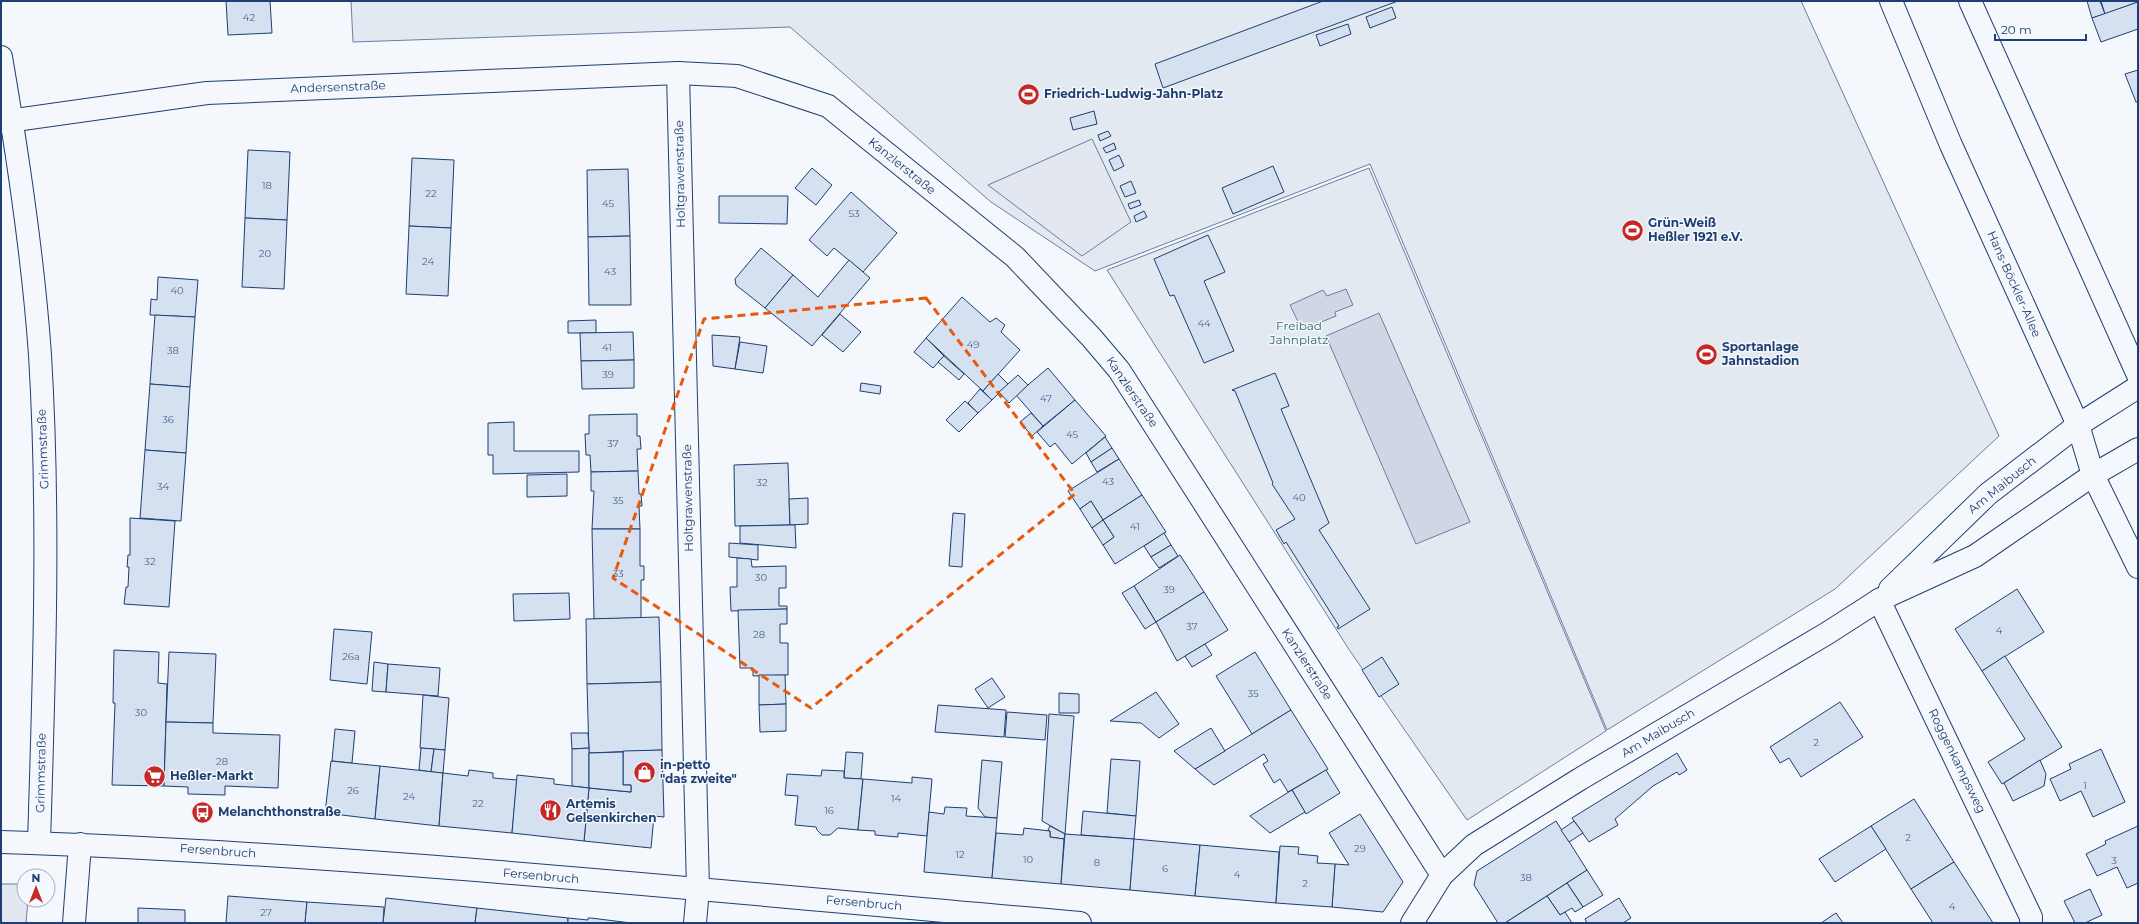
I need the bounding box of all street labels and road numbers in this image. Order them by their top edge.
street label: Andersenstraße [290,77,386,96]
street label: Holtgrawenstraße [671,120,688,228]
street label: Kanzlerstraße [866,134,939,197]
street label: Hans-Böckler-Allee [1984,228,2045,339]
street label: Kanzlerstraße [1103,353,1162,430]
street label: Grimmstraße [34,409,51,489]
street label: Holtgrawenstraße [679,444,696,552]
street label: Am Maibusch [1965,453,2039,517]
street label: Kanzlerstraße [1279,625,1336,702]
street label: Am Maibusch [1618,705,1697,760]
street label: Roggenkampsweg [1926,706,1989,816]
street label: Grimmstraße [32,733,49,813]
street label: Fersenbruch [179,840,257,861]
street label: Fersenbruch [502,865,580,886]
street label: Fersenbruch [825,892,903,913]

